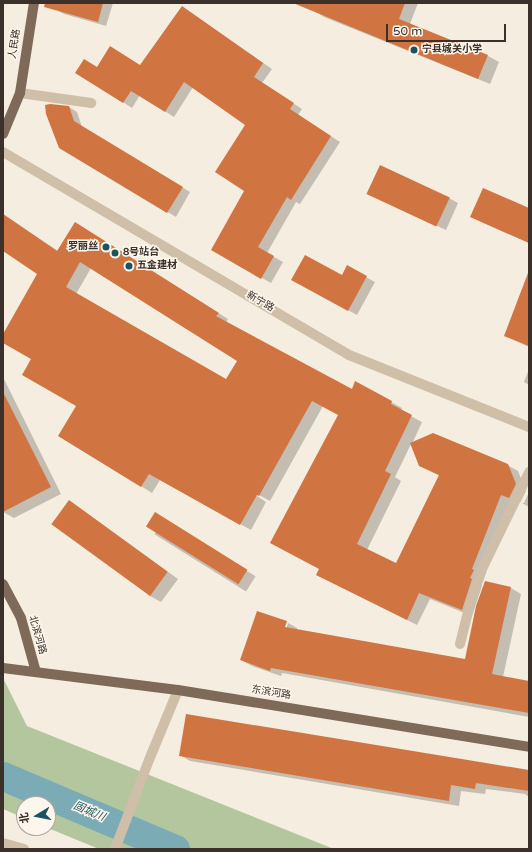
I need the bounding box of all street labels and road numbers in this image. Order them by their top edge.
street label: 人民路 [7,28,23,60]
street label: 新宁路 [244,289,276,315]
street label: 北滨河路 [26,614,48,656]
street label: 东滨河路 [250,684,292,702]

